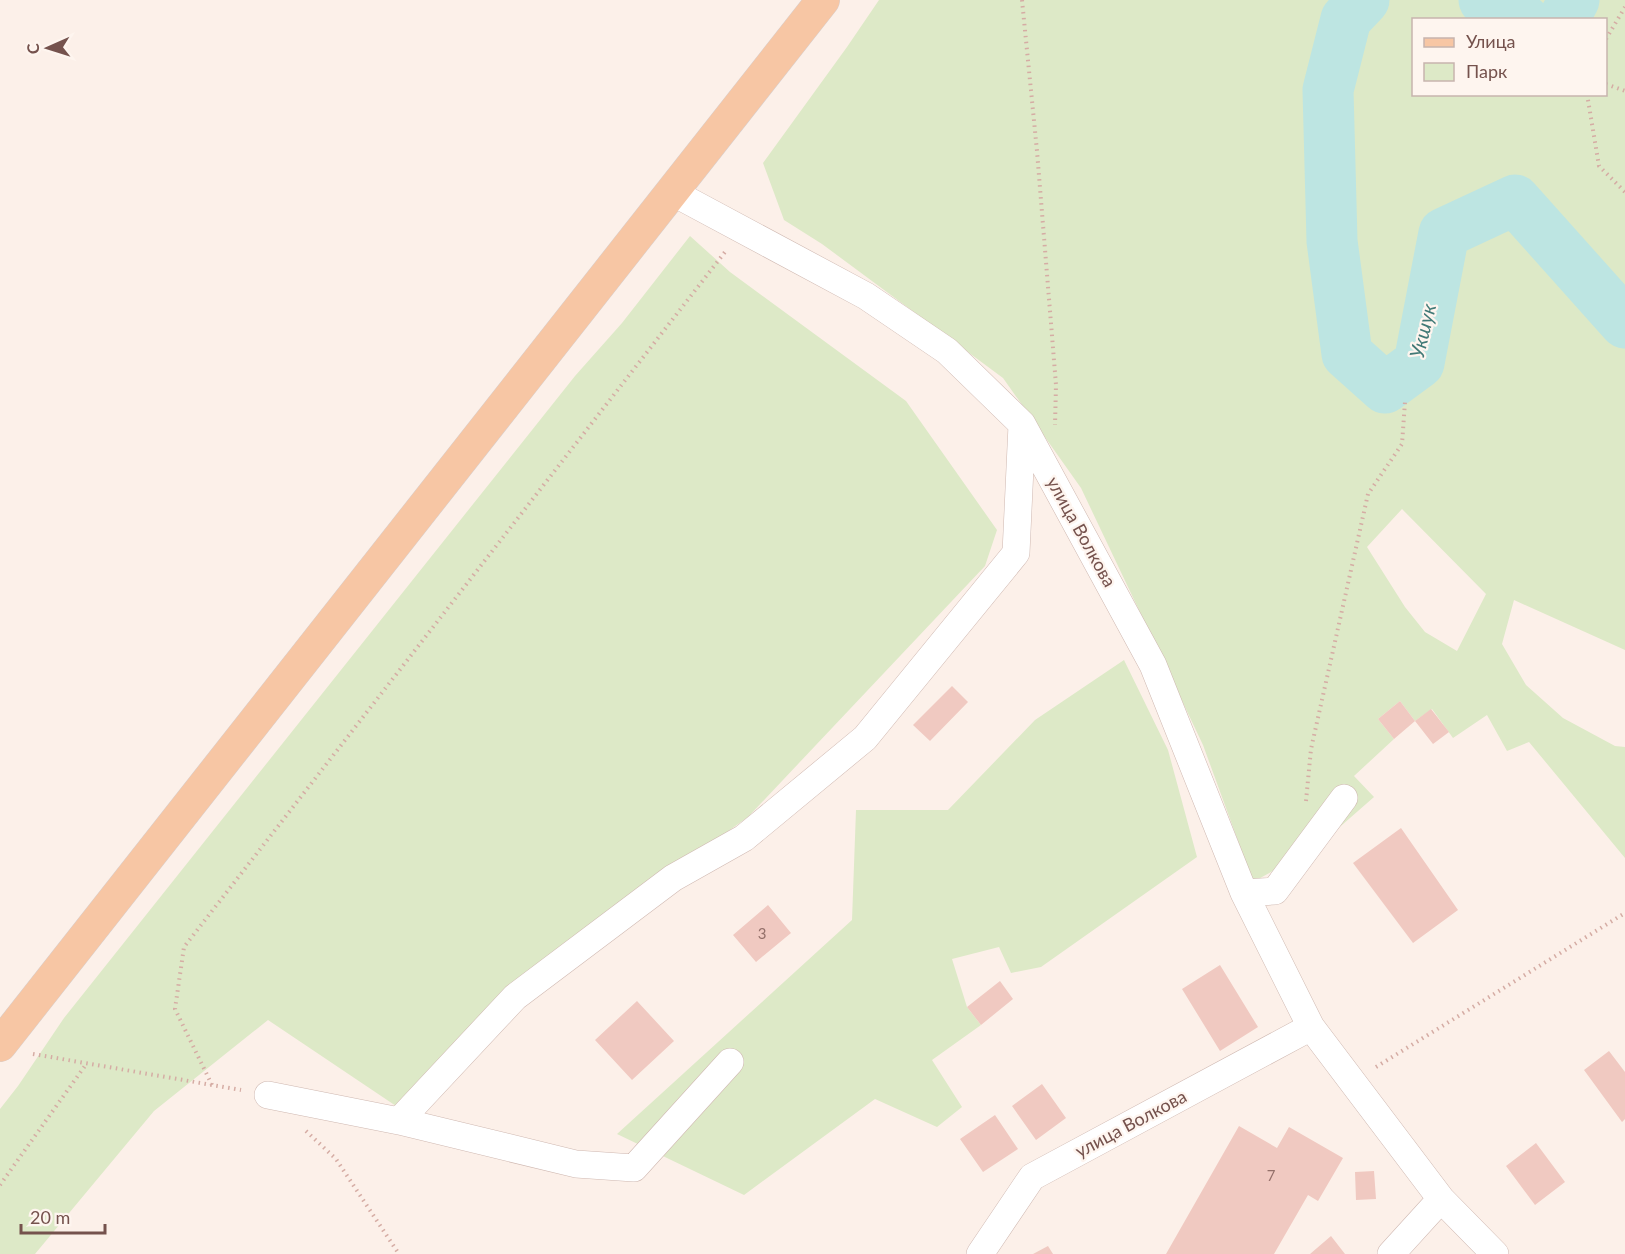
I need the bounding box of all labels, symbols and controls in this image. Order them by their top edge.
north arrow [18,18,78,78]
legend [1412,18,1607,96]
text: Улица [1466,30,1516,52]
text: С [23,43,42,55]
text: Парк [1466,60,1508,82]
water label: Укшук [1404,301,1440,360]
street label: улица Волкова [1042,472,1121,591]
house number: 3 [758,924,766,942]
street label: улица Волкова [1071,1085,1190,1162]
house number: 7 [1267,1166,1276,1184]
scale bar [21,1197,105,1235]
text: 20 m [30,1206,70,1228]

